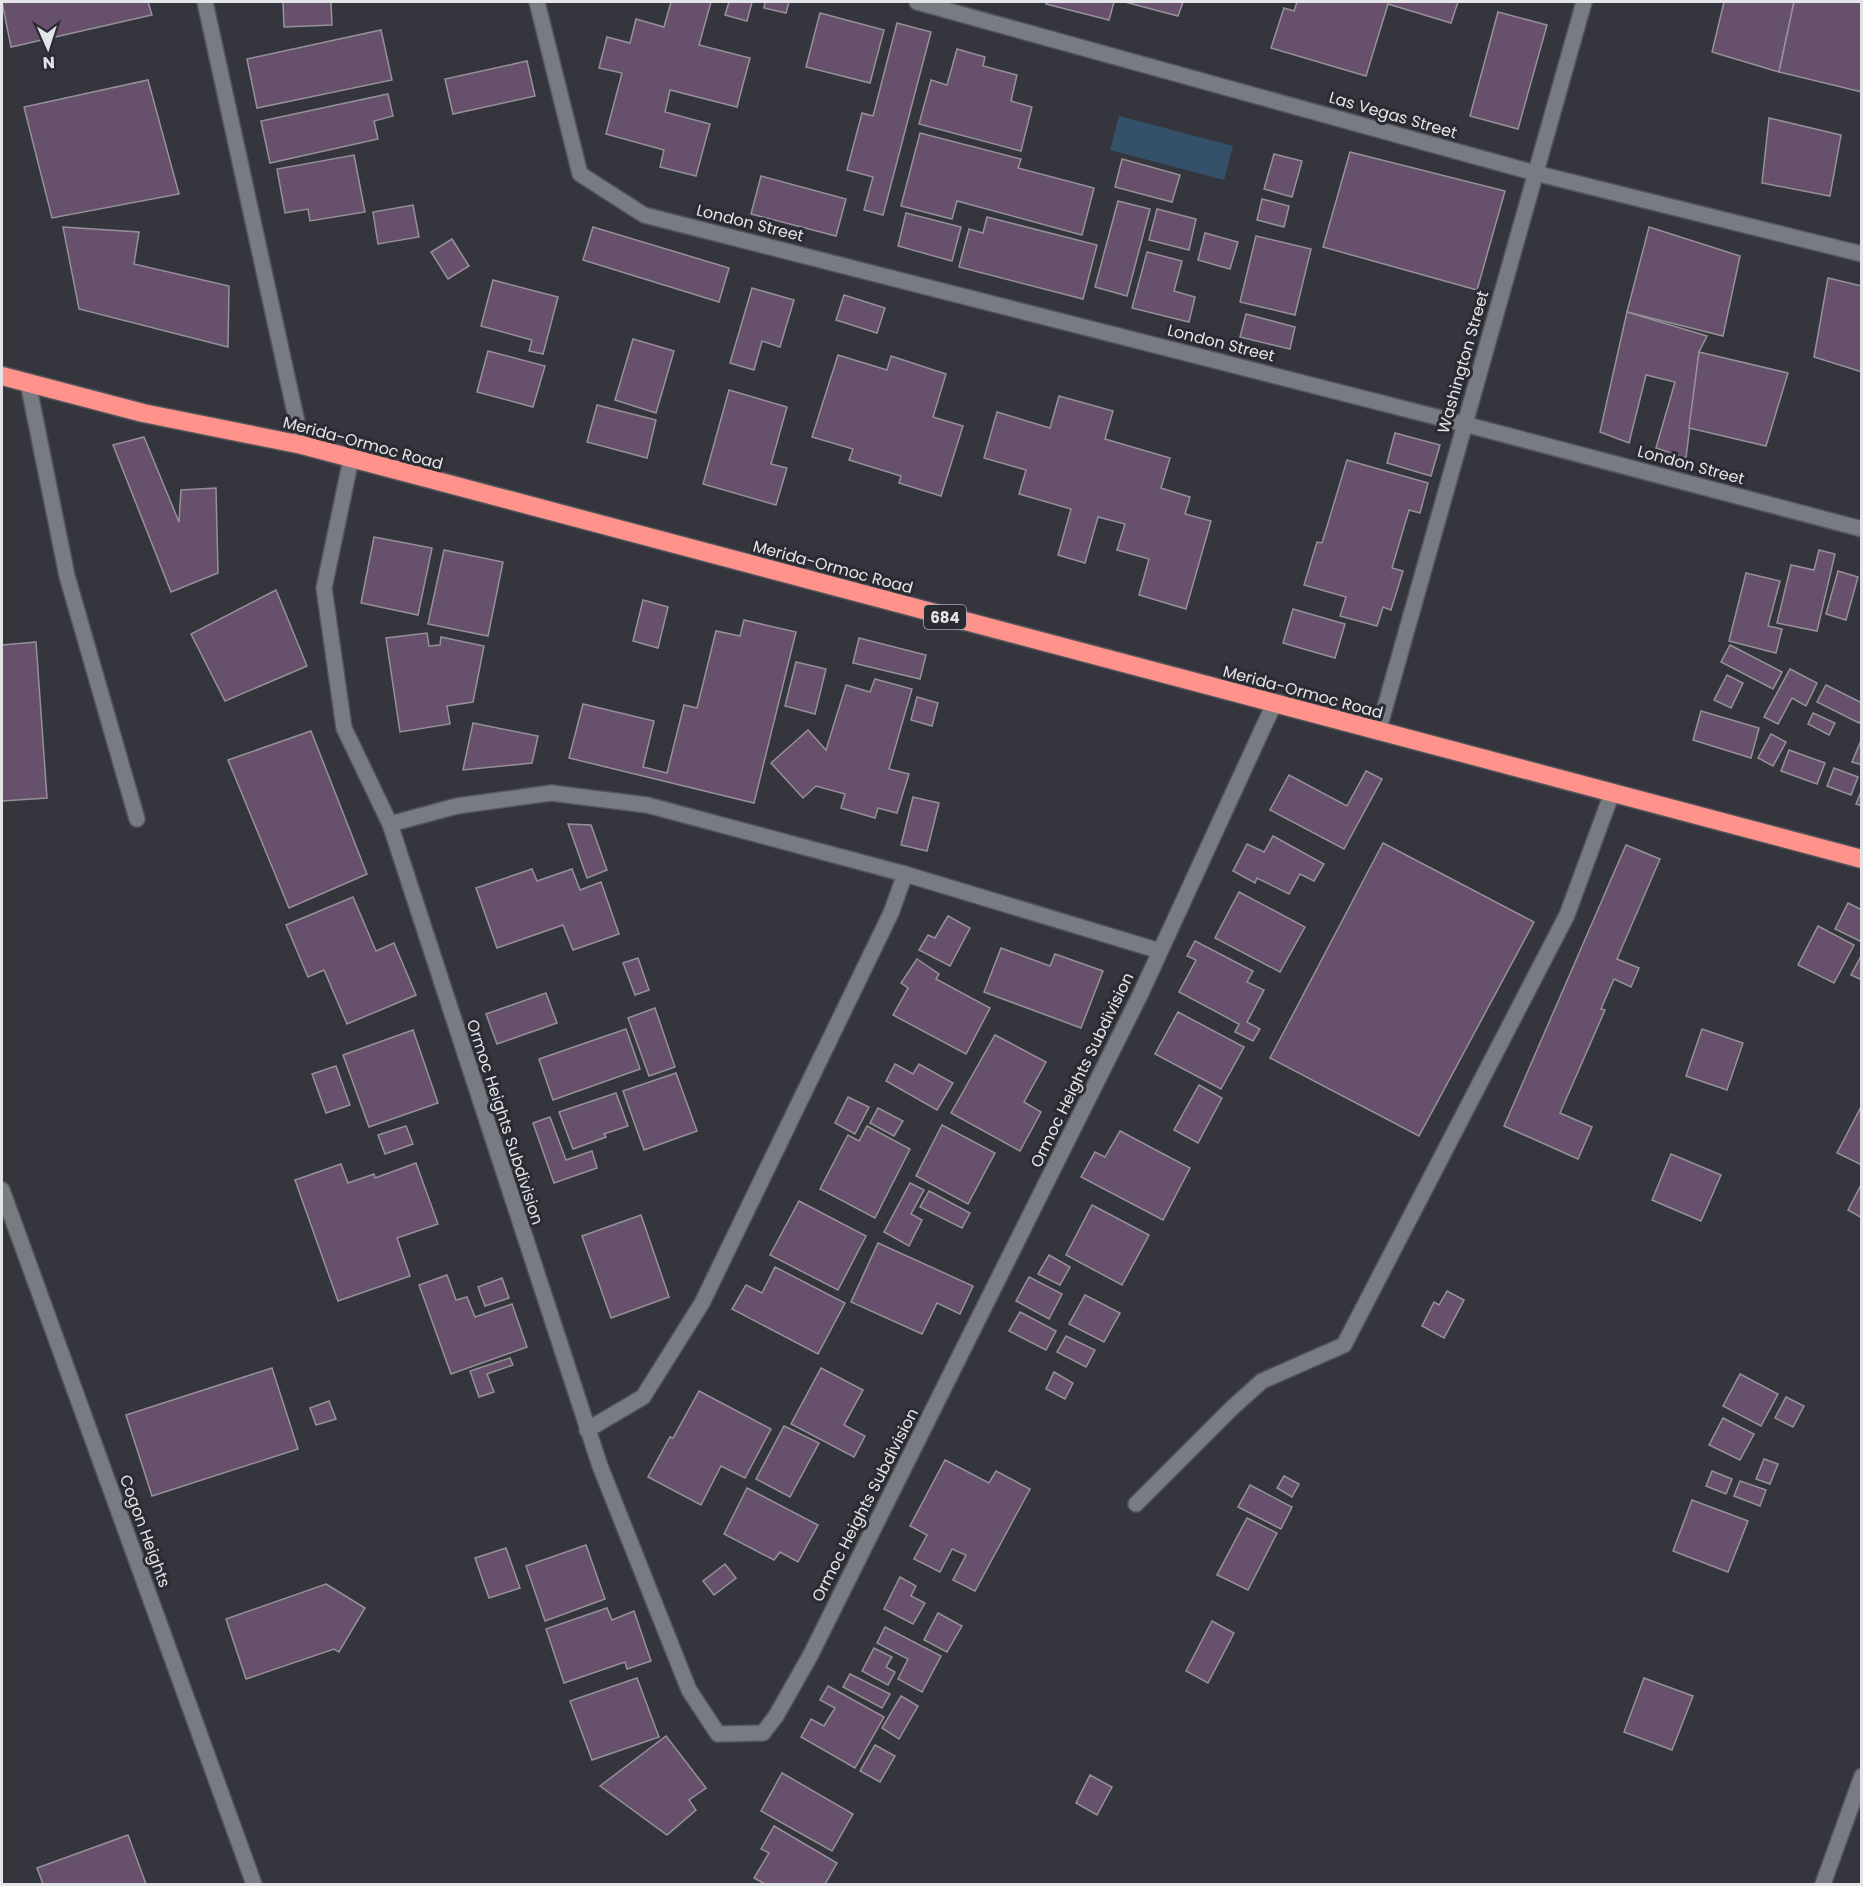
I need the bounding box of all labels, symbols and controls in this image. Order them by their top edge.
north arrow [18,18,78,78]
text: N [42,51,55,74]
street label: Las Vegas Street [1326,86,1460,144]
street label: London Street [694,199,806,247]
street label: Washington Street [1432,288,1494,436]
street label: London Street [1165,319,1277,367]
street label: Merida-Ormoc Road [280,411,446,475]
street label: London Street [1635,440,1747,490]
street label: Merida-Ormoc Road [750,535,916,599]
road number: 684 [924,605,966,629]
street label: Merida-Ormoc Road [1220,660,1386,724]
street label: Ormoc Heights Subdivision [1025,969,1139,1171]
street label: Ormoc Heights Subdivision [461,1016,549,1228]
street label: Ormoc Heights Subdivision [806,1404,924,1606]
street label: Cogon Heights [114,1471,176,1591]

